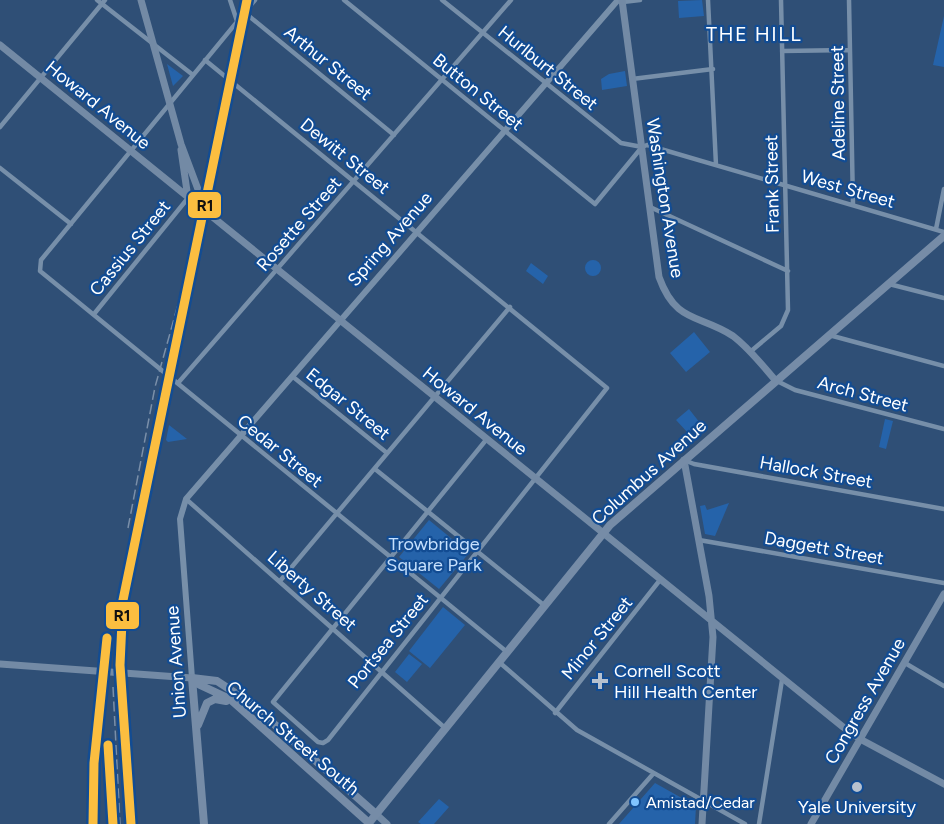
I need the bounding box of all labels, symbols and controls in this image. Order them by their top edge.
street label: Arthur Street [280,21,376,105]
street label: Hurlburt Street [494,21,602,115]
district label: THE HILL [706,22,802,46]
street label: Adeline Street [826,45,850,161]
street label: Button Street [428,49,528,135]
street label: Howard Avenue [41,56,155,154]
street label: Dewitt Street [296,113,394,199]
street label: Washington Avenue [642,117,689,280]
street label: Frank Street [760,134,784,233]
street label: West Street [799,165,898,213]
street label: Rosette Street [252,172,346,276]
street label: Spring Avenue [343,187,437,291]
line badge: R1 [187,191,222,219]
street label: Cassius Street [85,196,175,300]
text: R1 [196,196,214,215]
street label: Howard Avenue [418,362,532,460]
street label: Edgar Street [301,363,395,445]
street label: Arch Street [815,371,911,417]
street label: Cedar Street [233,410,327,492]
street label: Columbus Avenue [587,415,711,529]
street label: Hallock Street [758,451,874,493]
street label: Daggett Street [763,527,886,569]
park label: Trowbridge Square Park [386,533,482,576]
street label: Liberty Street [263,546,361,636]
street label: Portsea Street [343,589,433,693]
street label: Minor Street [557,592,637,684]
line badge: R1 [105,601,140,630]
street label: Union Avenue [161,605,191,719]
text: R1 [113,606,131,625]
street label: Congress Avenue [820,634,910,768]
place label: Cornell Scott Hill Health Center [614,660,757,703]
marker: Cornell Scott Hill Health Center [591,672,609,690]
street label: Church Street South [222,676,364,800]
marker: Yale University [850,780,864,794]
place label: Amistad/Cedar [646,793,755,812]
marker: Amistad/Cedar [629,796,641,808]
place label: Yale University [798,796,917,818]

